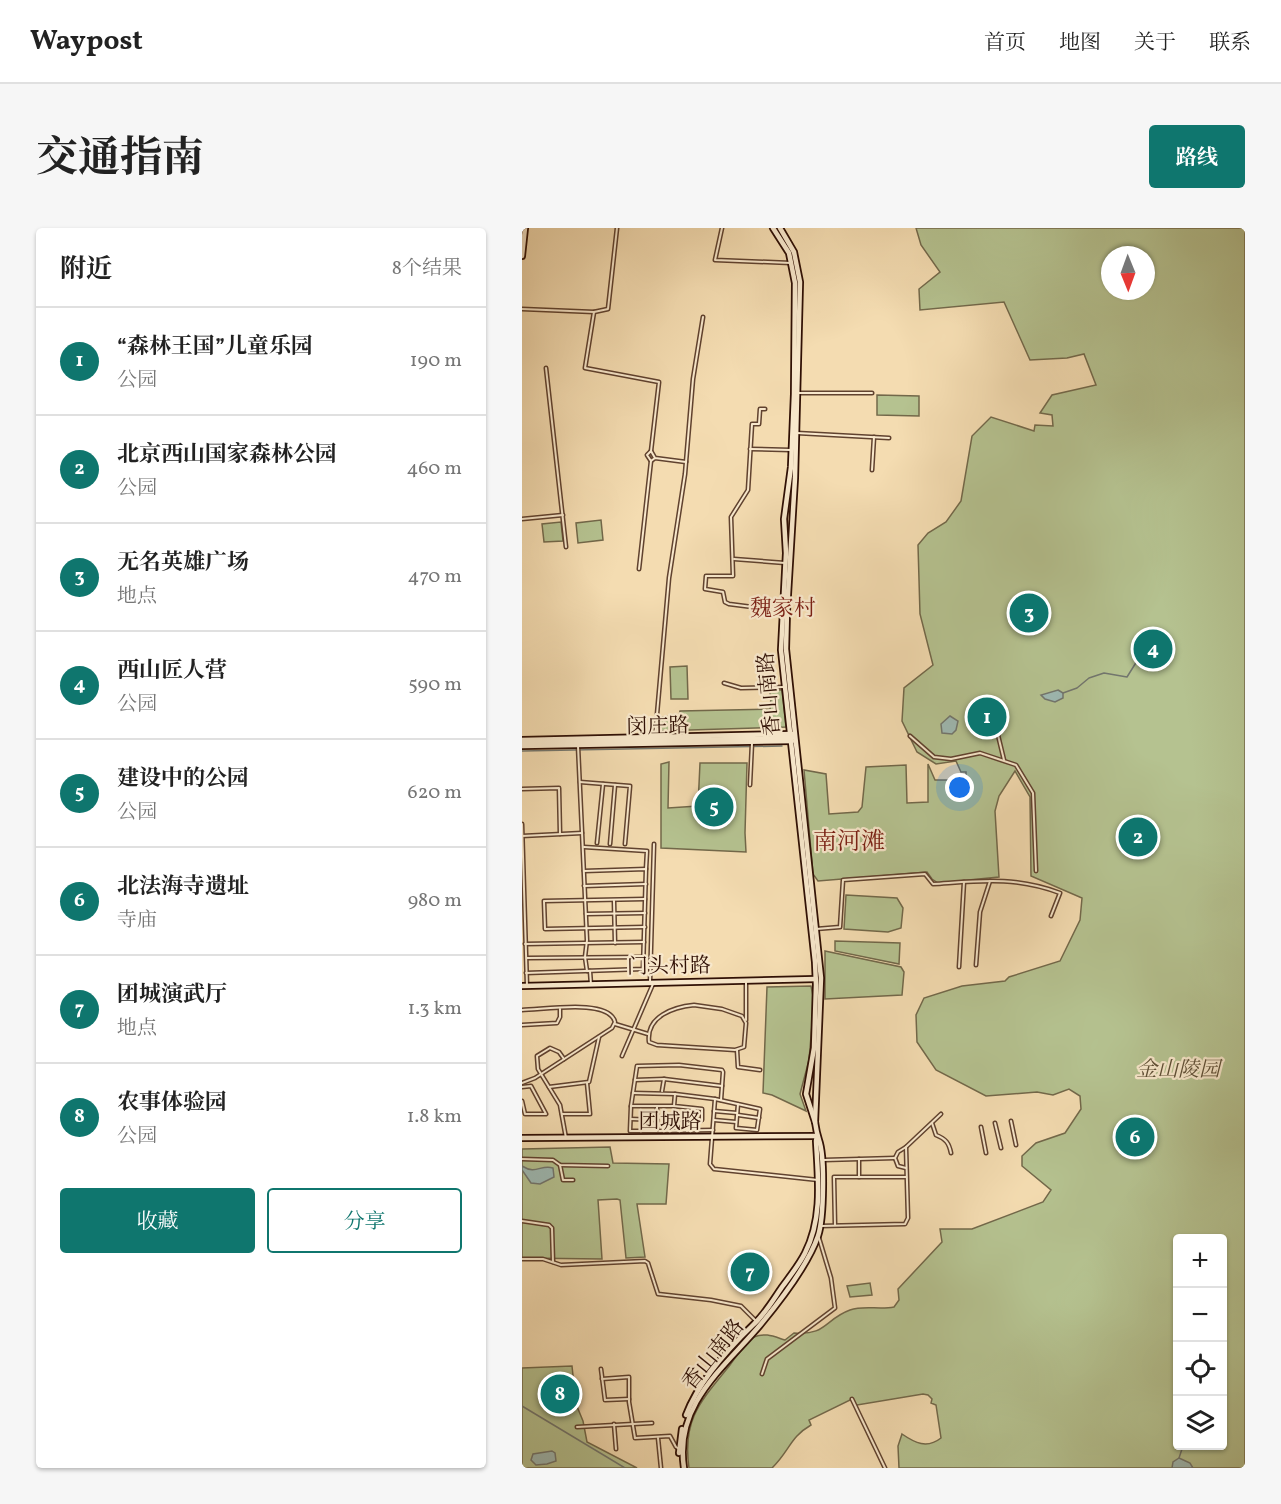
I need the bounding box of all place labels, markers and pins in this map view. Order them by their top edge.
pin: 3 [1010,590,1048,636]
pin: 4 [1134,626,1172,672]
pin: 1 [968,694,1006,740]
pin: 5 [694,784,734,830]
pin: 2 [1118,814,1158,860]
pin: 6 [1116,1114,1154,1160]
pin: 7 [730,1250,770,1294]
pin: 8 [540,1372,579,1416]

